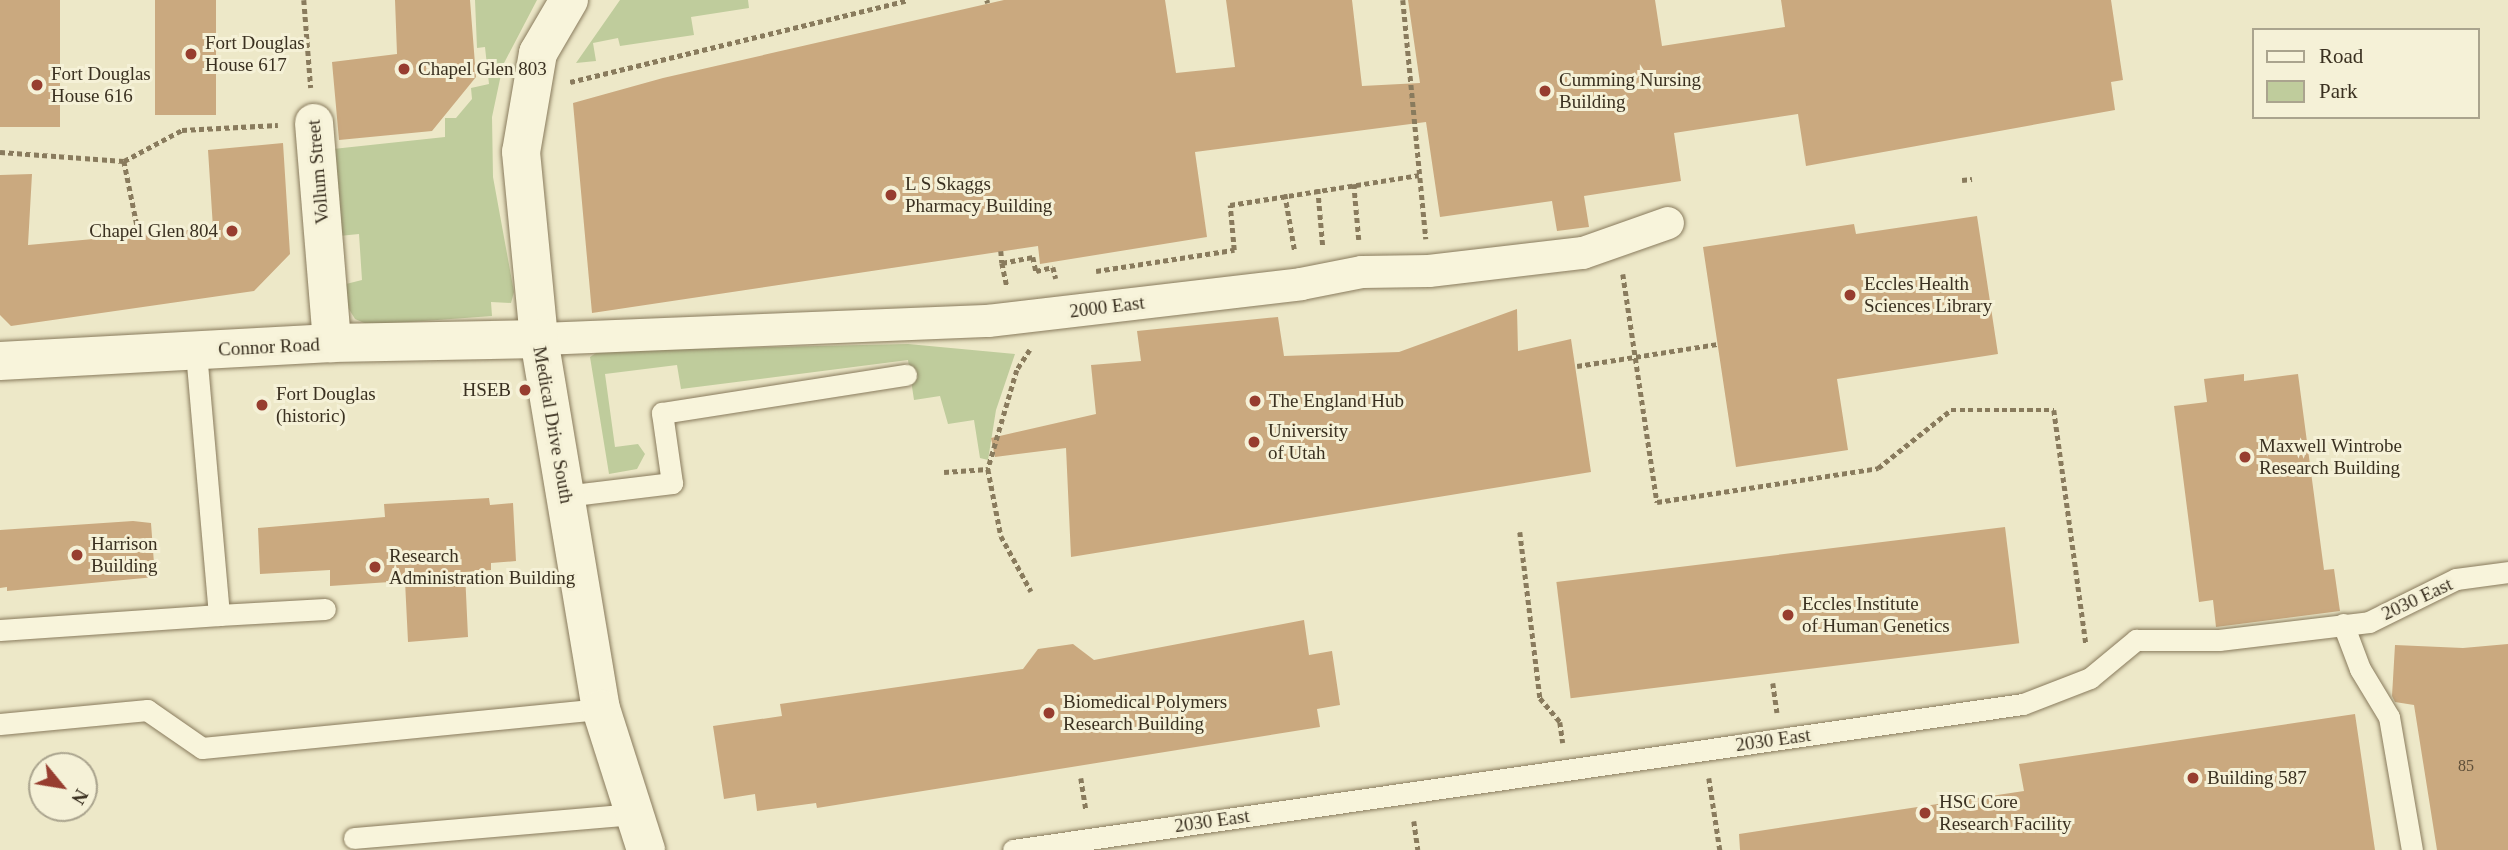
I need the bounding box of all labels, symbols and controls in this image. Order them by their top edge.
legend [2252,28,2480,119]
place label: Fort Douglas House 617 [205,32,305,76]
text: Road [2319,44,2363,68]
marker: Fort Douglas House 617 [183,46,199,62]
place label: Chapel Glen 803 [418,58,547,80]
marker: Chapel Glen 803 [396,61,412,77]
place label: Fort Douglas House 616 [51,63,151,107]
place label: Cumming Nursing Building [1559,69,1701,113]
marker: Fort Douglas House 616 [29,77,45,93]
text: Park [2319,79,2358,103]
marker: Cumming Nursing Building [1537,83,1553,99]
street label: Vollum Street [302,119,334,225]
place label: L S Skaggs Pharmacy Building [905,173,1052,217]
marker: L S Skaggs Pharmacy Building [883,187,899,203]
place label: Chapel Glen 804 [89,220,218,242]
marker: Chapel Glen 804 [224,223,240,239]
place label: Eccles Health Sciences Library [1864,273,1992,317]
marker: Eccles Health Sciences Library [1842,287,1858,303]
street label: 2000 East [1068,291,1146,323]
street label: Connor Road [218,333,320,361]
street label: Medical Drive South [528,345,578,505]
place label: HSEB [462,379,511,401]
marker: HSEB [517,382,533,398]
place label: Fort Douglas (historic) [276,383,376,427]
place label: The England Hub [1269,390,1404,412]
marker: The England Hub [1247,393,1263,409]
marker: Fort Douglas (historic) [254,397,270,413]
place label: University of Utah [1268,420,1348,464]
marker: University of Utah [1246,434,1262,450]
place label: Maxwell Wintrobe Research Building [2259,435,2402,479]
marker: Maxwell Wintrobe Research Building [2237,449,2253,465]
place label: Harrison Building [91,533,158,577]
place label: Research Administration Building [389,545,575,589]
marker: Harrison Building [69,547,85,563]
marker: Research Administration Building [367,559,383,575]
street label: 2030 East [2378,573,2456,625]
place label: Eccles Institute of Human Genetics [1802,593,1950,637]
marker: Eccles Institute of Human Genetics [1780,607,1796,623]
place label: Biomedical Polymers Research Building [1063,691,1227,735]
marker: Biomedical Polymers Research Building [1041,705,1057,721]
street label: 2030 East [1734,723,1812,757]
north arrow [28,752,98,822]
house number: 85 [2458,756,2474,776]
place label: Building 587 [2207,767,2307,789]
marker: Building 587 [2185,770,2201,786]
text: N [67,786,92,808]
place label: HSC Core Research Facility [1939,791,2071,835]
street label: 2030 East [1173,804,1251,838]
marker: HSC Core Research Facility [1917,805,1933,821]

